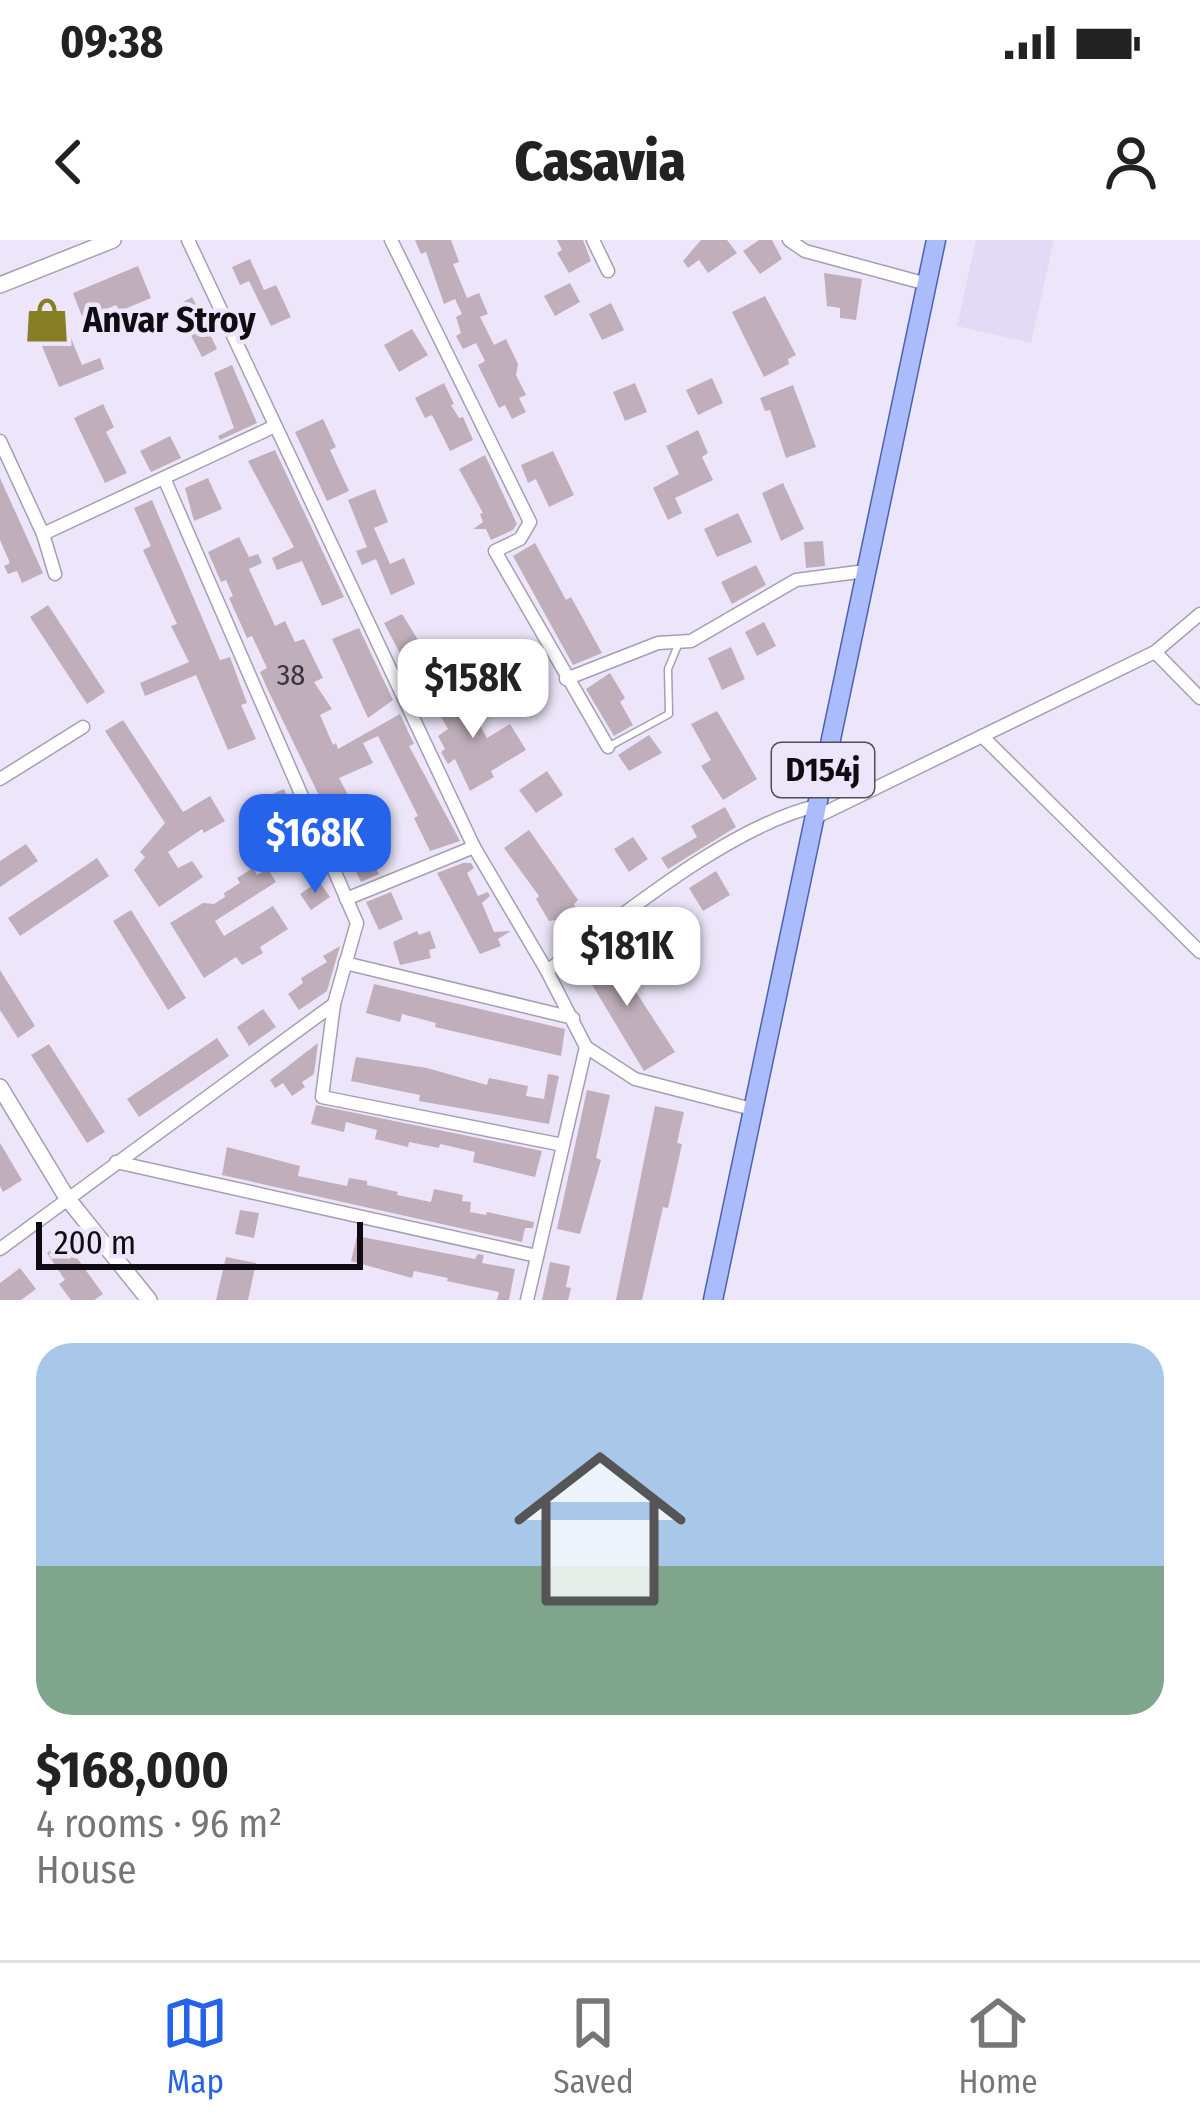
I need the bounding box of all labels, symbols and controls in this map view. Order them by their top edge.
text: 09:38 [60,15,164,69]
icon: back [36,129,102,195]
icon: person [1098,129,1164,195]
text: Casavia [514,130,686,194]
shop icon: Anvar Stroy [22,295,72,345]
place label: Anvar Stroy [82,298,256,342]
pin: $158K [389,639,557,741]
text: $158K [425,655,521,701]
house number: 38 [277,657,305,693]
road number: D154j [772,743,874,797]
pin: $168K [231,794,399,896]
text: $168K [266,810,364,856]
pin: $181K [543,907,711,1009]
text: $181K [580,923,674,969]
scale bar [36,1216,363,1269]
text: 200 m [54,1223,136,1263]
icon: home [492,1421,708,1637]
text: $168,000 [36,1739,229,1801]
text: 4 rooms · 96 m² [36,1801,282,1847]
text: House [36,1847,136,1893]
tab: Map [162,1990,228,2102]
tab: Saved [553,1990,634,2102]
tab: Home [959,1990,1038,2102]

